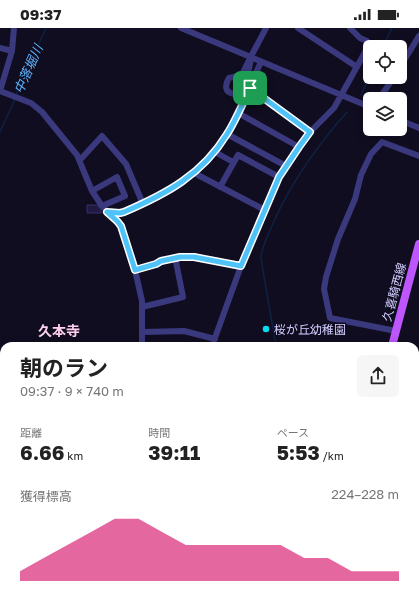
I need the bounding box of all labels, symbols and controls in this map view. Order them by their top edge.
text: 09:37 [20,5,61,23]
water label: 中落堀川 [10,40,47,96]
map controls [363,40,407,136]
button: locate [363,40,407,84]
pin [233,71,267,105]
icon: arrive [239,77,261,99]
button: layers [363,92,407,136]
street label: 久喜騎西線 [379,261,409,323]
district label: 久本寺 [38,322,80,339]
place label: 桜が丘幼稚園 [274,322,346,337]
marker: 桜が丘幼稚園 [261,324,271,334]
text: 朝のラン [20,354,108,381]
button: share [357,355,399,397]
text: 09:37 · 9 × 740 m [20,383,124,399]
text: 距離 [20,426,42,439]
text: 時間 [148,426,170,439]
text: ペース [277,426,309,439]
text: 6.66 [20,440,65,464]
text: 39:11 [148,440,200,464]
text: 5:53 [277,440,320,464]
text: km [65,449,83,462]
text: /km [320,449,344,462]
text: 224–228 m [331,486,399,502]
text: 獲得標高 [20,488,72,504]

